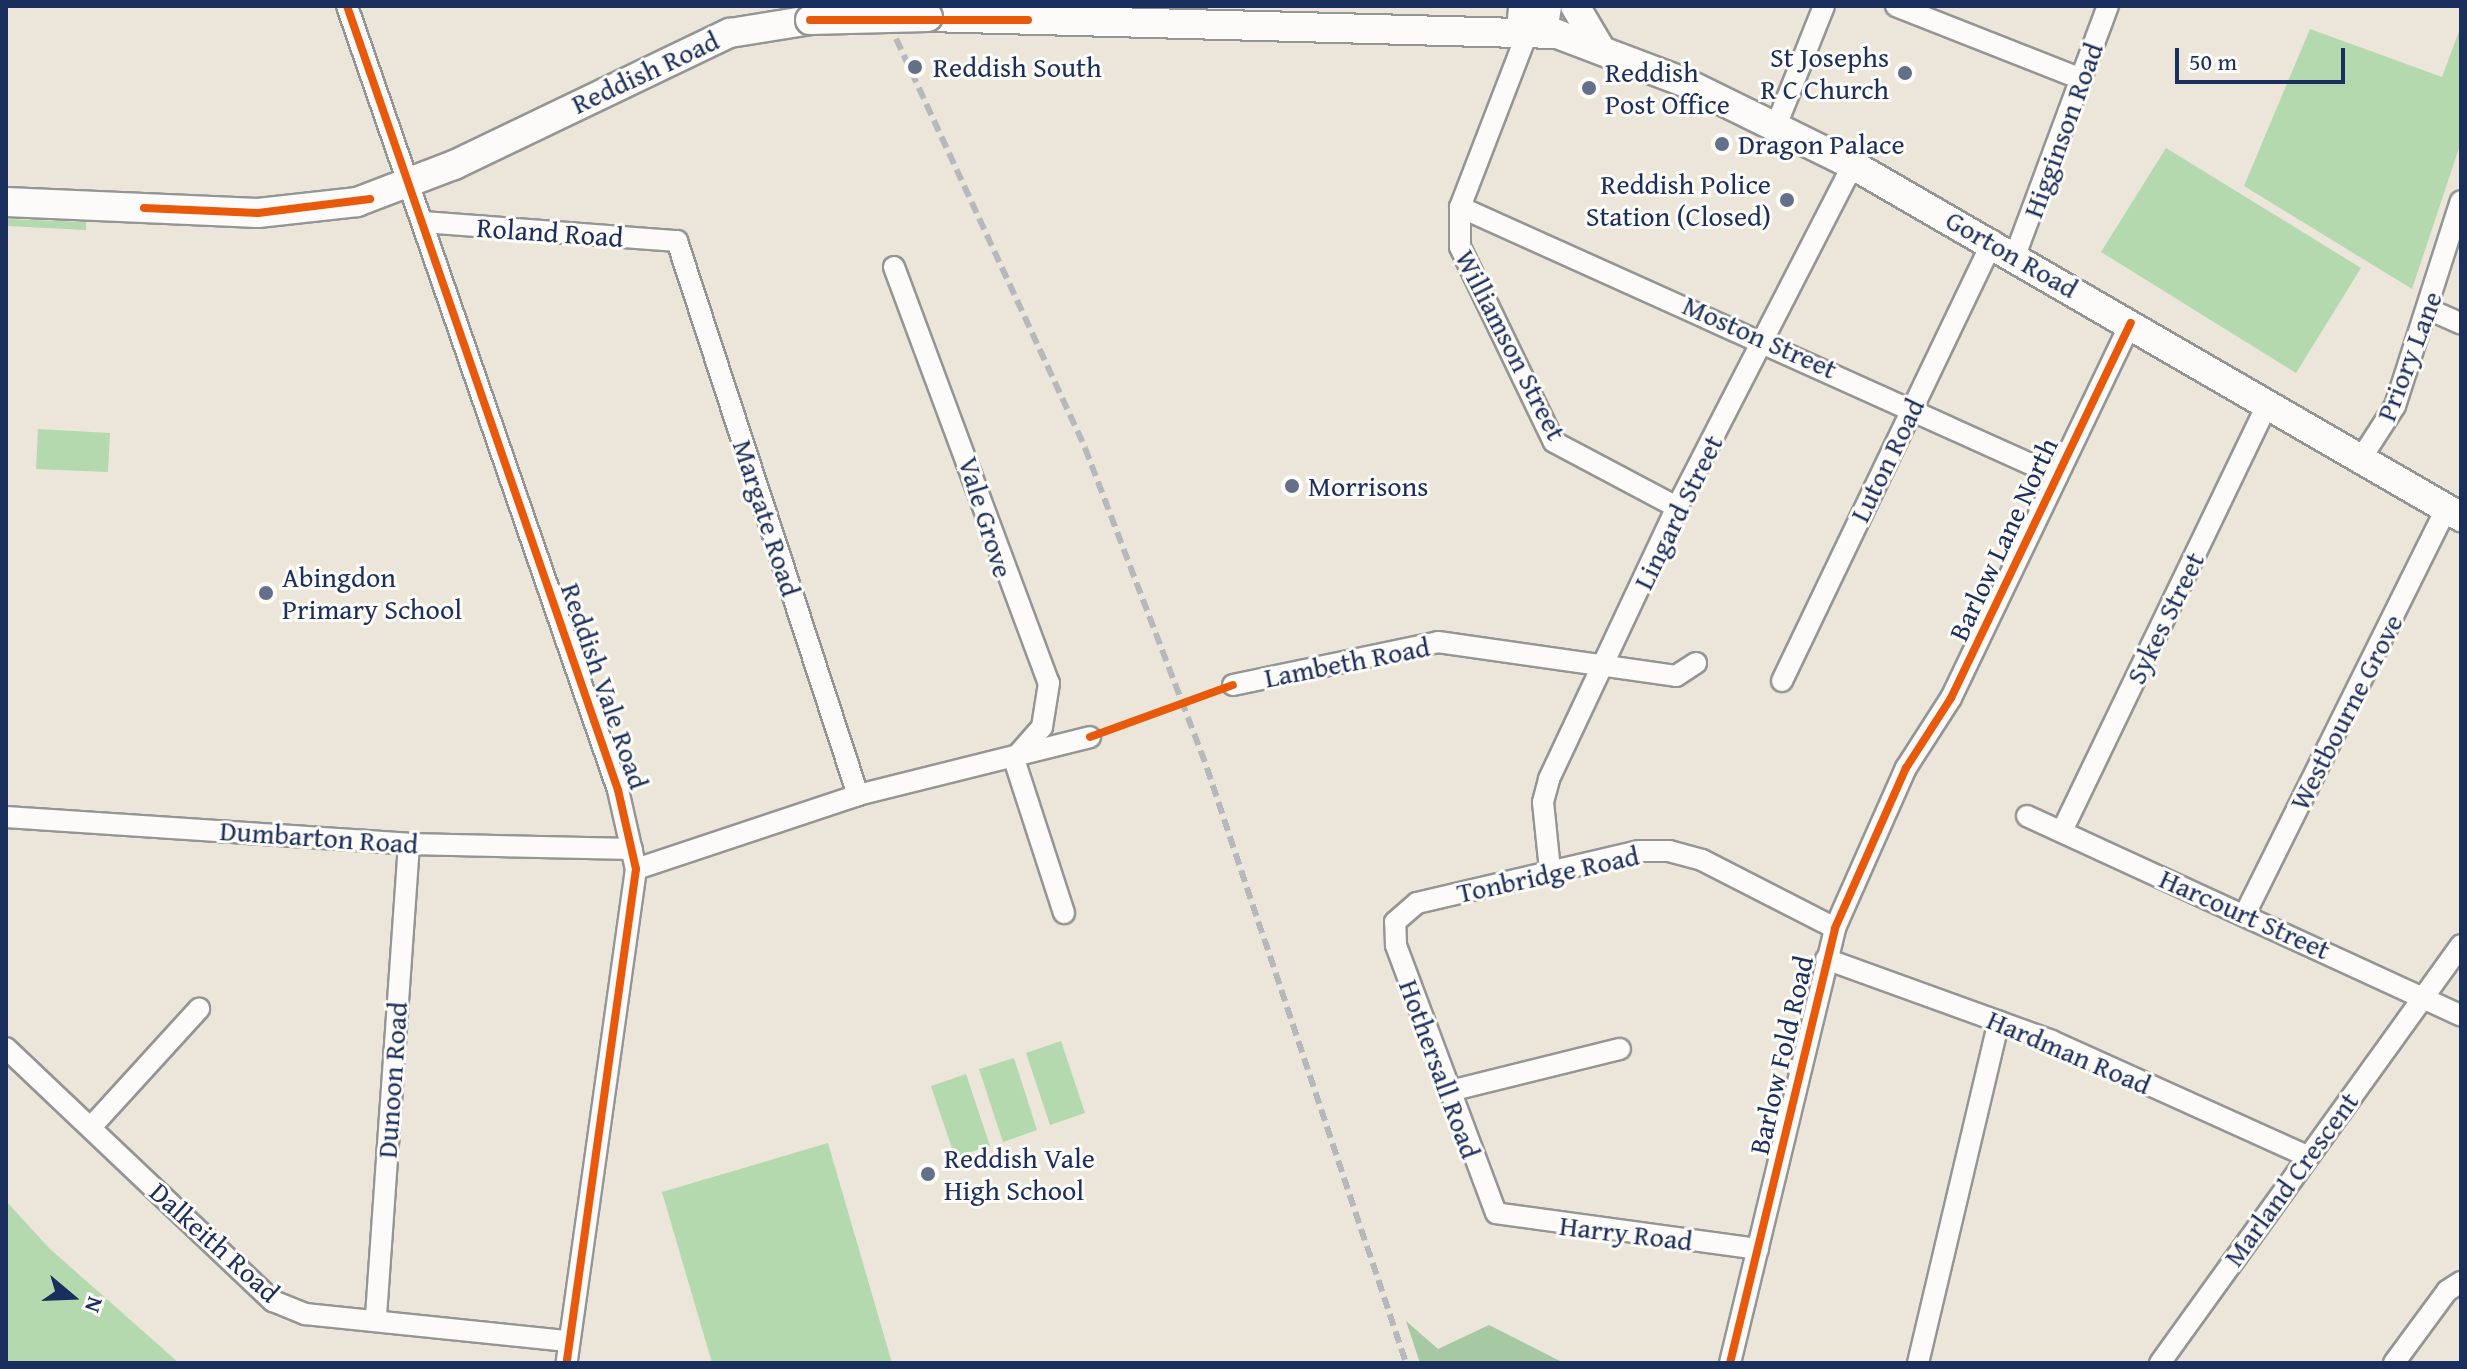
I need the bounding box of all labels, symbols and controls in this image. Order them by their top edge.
street label: Reddish Road [566,23,724,121]
scale bar [2179,32,2349,82]
street label: Higginson Road [2016,38,2110,222]
place label: St Josephs R C Church [1760,40,1889,106]
text: 50 m [2189,44,2237,79]
place label: Reddish South [933,50,1102,84]
place label: Reddish Post Office [1605,55,1730,121]
marker: Reddish South [904,56,926,78]
marker: St Josephs R C Church [1896,64,1914,82]
marker: Reddish Post Office [1580,79,1598,97]
place label: Dragon Palace [1738,127,1905,161]
marker: Dragon Palace [1713,135,1731,153]
place label: Reddish Police Station (Closed) [1586,167,1771,233]
marker: Reddish Police Station (Closed) [1778,191,1796,209]
street label: Gorton Road [1940,203,2084,305]
street label: Roland Road [476,210,624,254]
street label: Williamson Street [1448,244,1574,446]
street label: Priory Lane [2369,286,2449,426]
street label: Moston Street [1678,288,1842,386]
street label: Luton Road [1843,393,1931,527]
street label: Lingard Street [1626,429,1730,595]
street label: Barlow Lane North [1941,432,2065,646]
street label: Margate Road [726,435,808,601]
street label: Vale Grove [952,452,1020,582]
place label: Morrisons [1308,469,1428,503]
marker: Morrisons [1283,477,1301,495]
street label: Sykes Street [2119,547,2211,689]
place label: Abingdon Primary School [282,560,462,626]
street label: Reddish Vale Road [554,579,656,793]
marker: Abingdon Primary School [257,584,275,602]
street label: Westbourne Grove [2282,609,2410,815]
street label: Lambeth Road [1261,630,1433,694]
street label: Dumbarton Road [219,813,419,861]
street label: Tonbridge Road [1454,838,1642,910]
street label: Harcourt Street [2154,861,2336,967]
street label: Barlow Fold Road [1742,952,1820,1158]
street label: Hothersall Road [1392,975,1488,1163]
street label: Dunoon Road [370,1001,414,1159]
street label: Hardman Road [1982,1002,2156,1102]
street label: Marland Crescent [2216,1085,2366,1273]
place label: Reddish Vale High School [944,1141,1095,1207]
marker: Reddish Vale High School [919,1165,937,1183]
street label: Dalkeith Road [143,1175,287,1309]
street label: Harry Road [1558,1208,1694,1258]
north arrow [32,1257,112,1337]
text: N [77,1293,112,1317]

